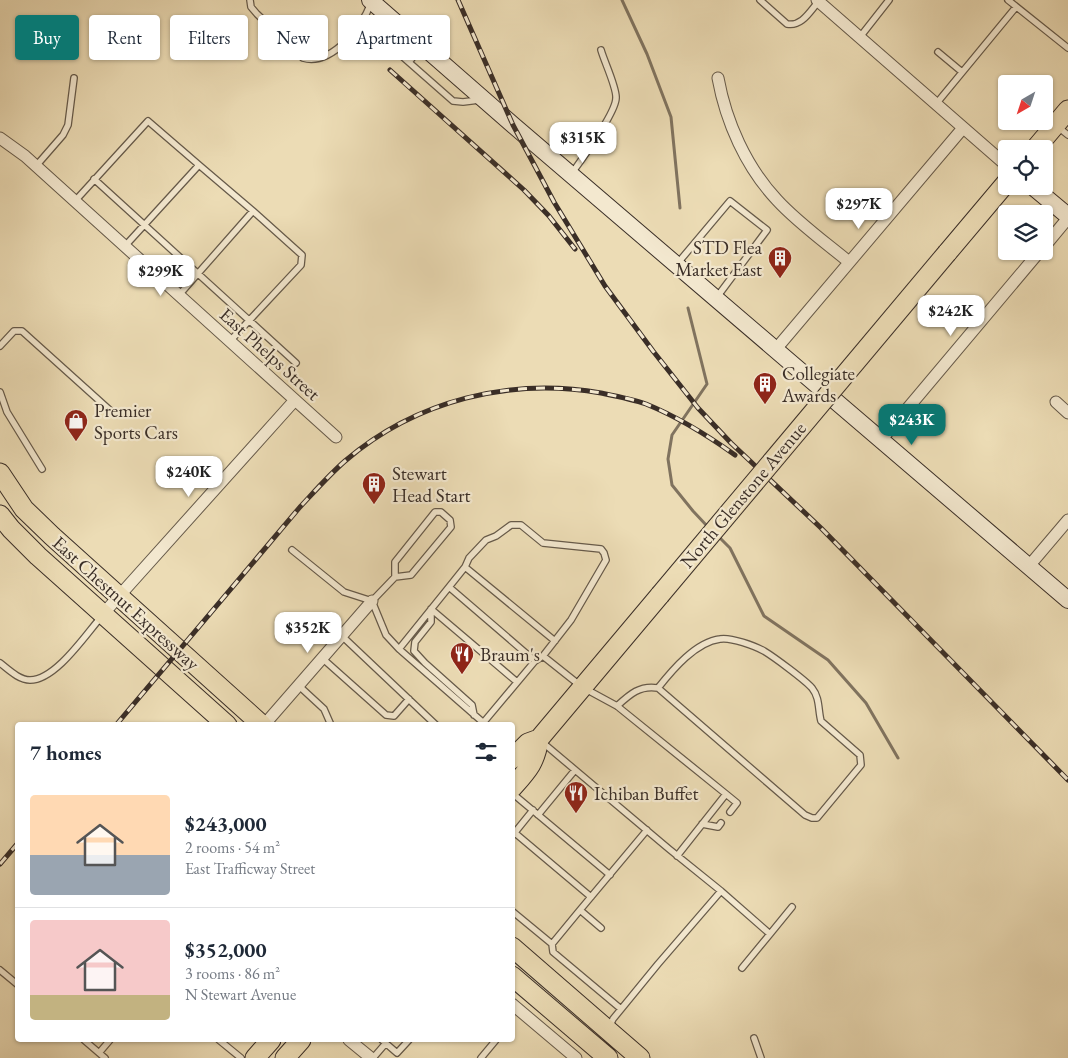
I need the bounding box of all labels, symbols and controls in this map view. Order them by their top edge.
chip: Buy [15,15,79,60]
chip: Rent [89,15,160,60]
chip: Filters [170,15,248,60]
chip: New [258,15,328,60]
chip: Apartment [338,15,450,60]
north arrow [998,75,1052,130]
map controls [998,75,1053,260]
pin: $315K [548,121,618,164]
text: $315K [561,127,605,148]
button: locate [998,140,1053,195]
pin: $297K [824,188,894,230]
text: $297K [837,193,881,214]
button: layers [998,205,1053,260]
place label: STD Flea Market East [675,235,762,282]
building icon: STD Flea Market East [767,245,793,279]
pin: $299K [126,254,196,297]
text: $299K [139,260,183,281]
pin: $242K [916,294,986,337]
text: $242K [929,300,973,321]
street label: East Phelps Street [214,302,326,406]
place label: Collegiate Awards [781,361,855,408]
building icon: Collegiate Awards [752,371,778,405]
place label: Premier Sports Cars [94,398,178,445]
pin: $243K [877,404,947,446]
shop icon: Premier Sports Cars [63,408,89,442]
text: $243K [890,409,934,430]
street label: North Glenstone Avenue [674,417,812,573]
pin: $240K [154,456,224,498]
text: $240K [167,461,211,482]
place label: Stewart Head Start [392,461,471,508]
building icon: Stewart Head Start [361,471,387,505]
street label: East Chestnut Expressway [47,530,205,676]
pin: $352K [273,612,343,654]
text: $352K [286,617,330,638]
restaurant icon: Braum's [449,641,475,675]
place label: Braum's [480,642,540,667]
icon: filters [472,738,500,766]
text: 7 homes [30,739,102,766]
restaurant icon: Ichiban Buffet [563,780,589,814]
place label: Ichiban Buffet [594,781,698,806]
text: $243,000 [185,810,267,837]
icon: home [70,815,130,875]
text: 2 rooms · 54 m² [185,837,280,858]
text: East Trafficway Street [185,858,315,879]
text: $352,000 [185,936,267,963]
icon: home [70,940,130,1000]
text: 3 rooms · 86 m² [185,963,280,984]
text: N Stewart Avenue [185,984,296,1005]

